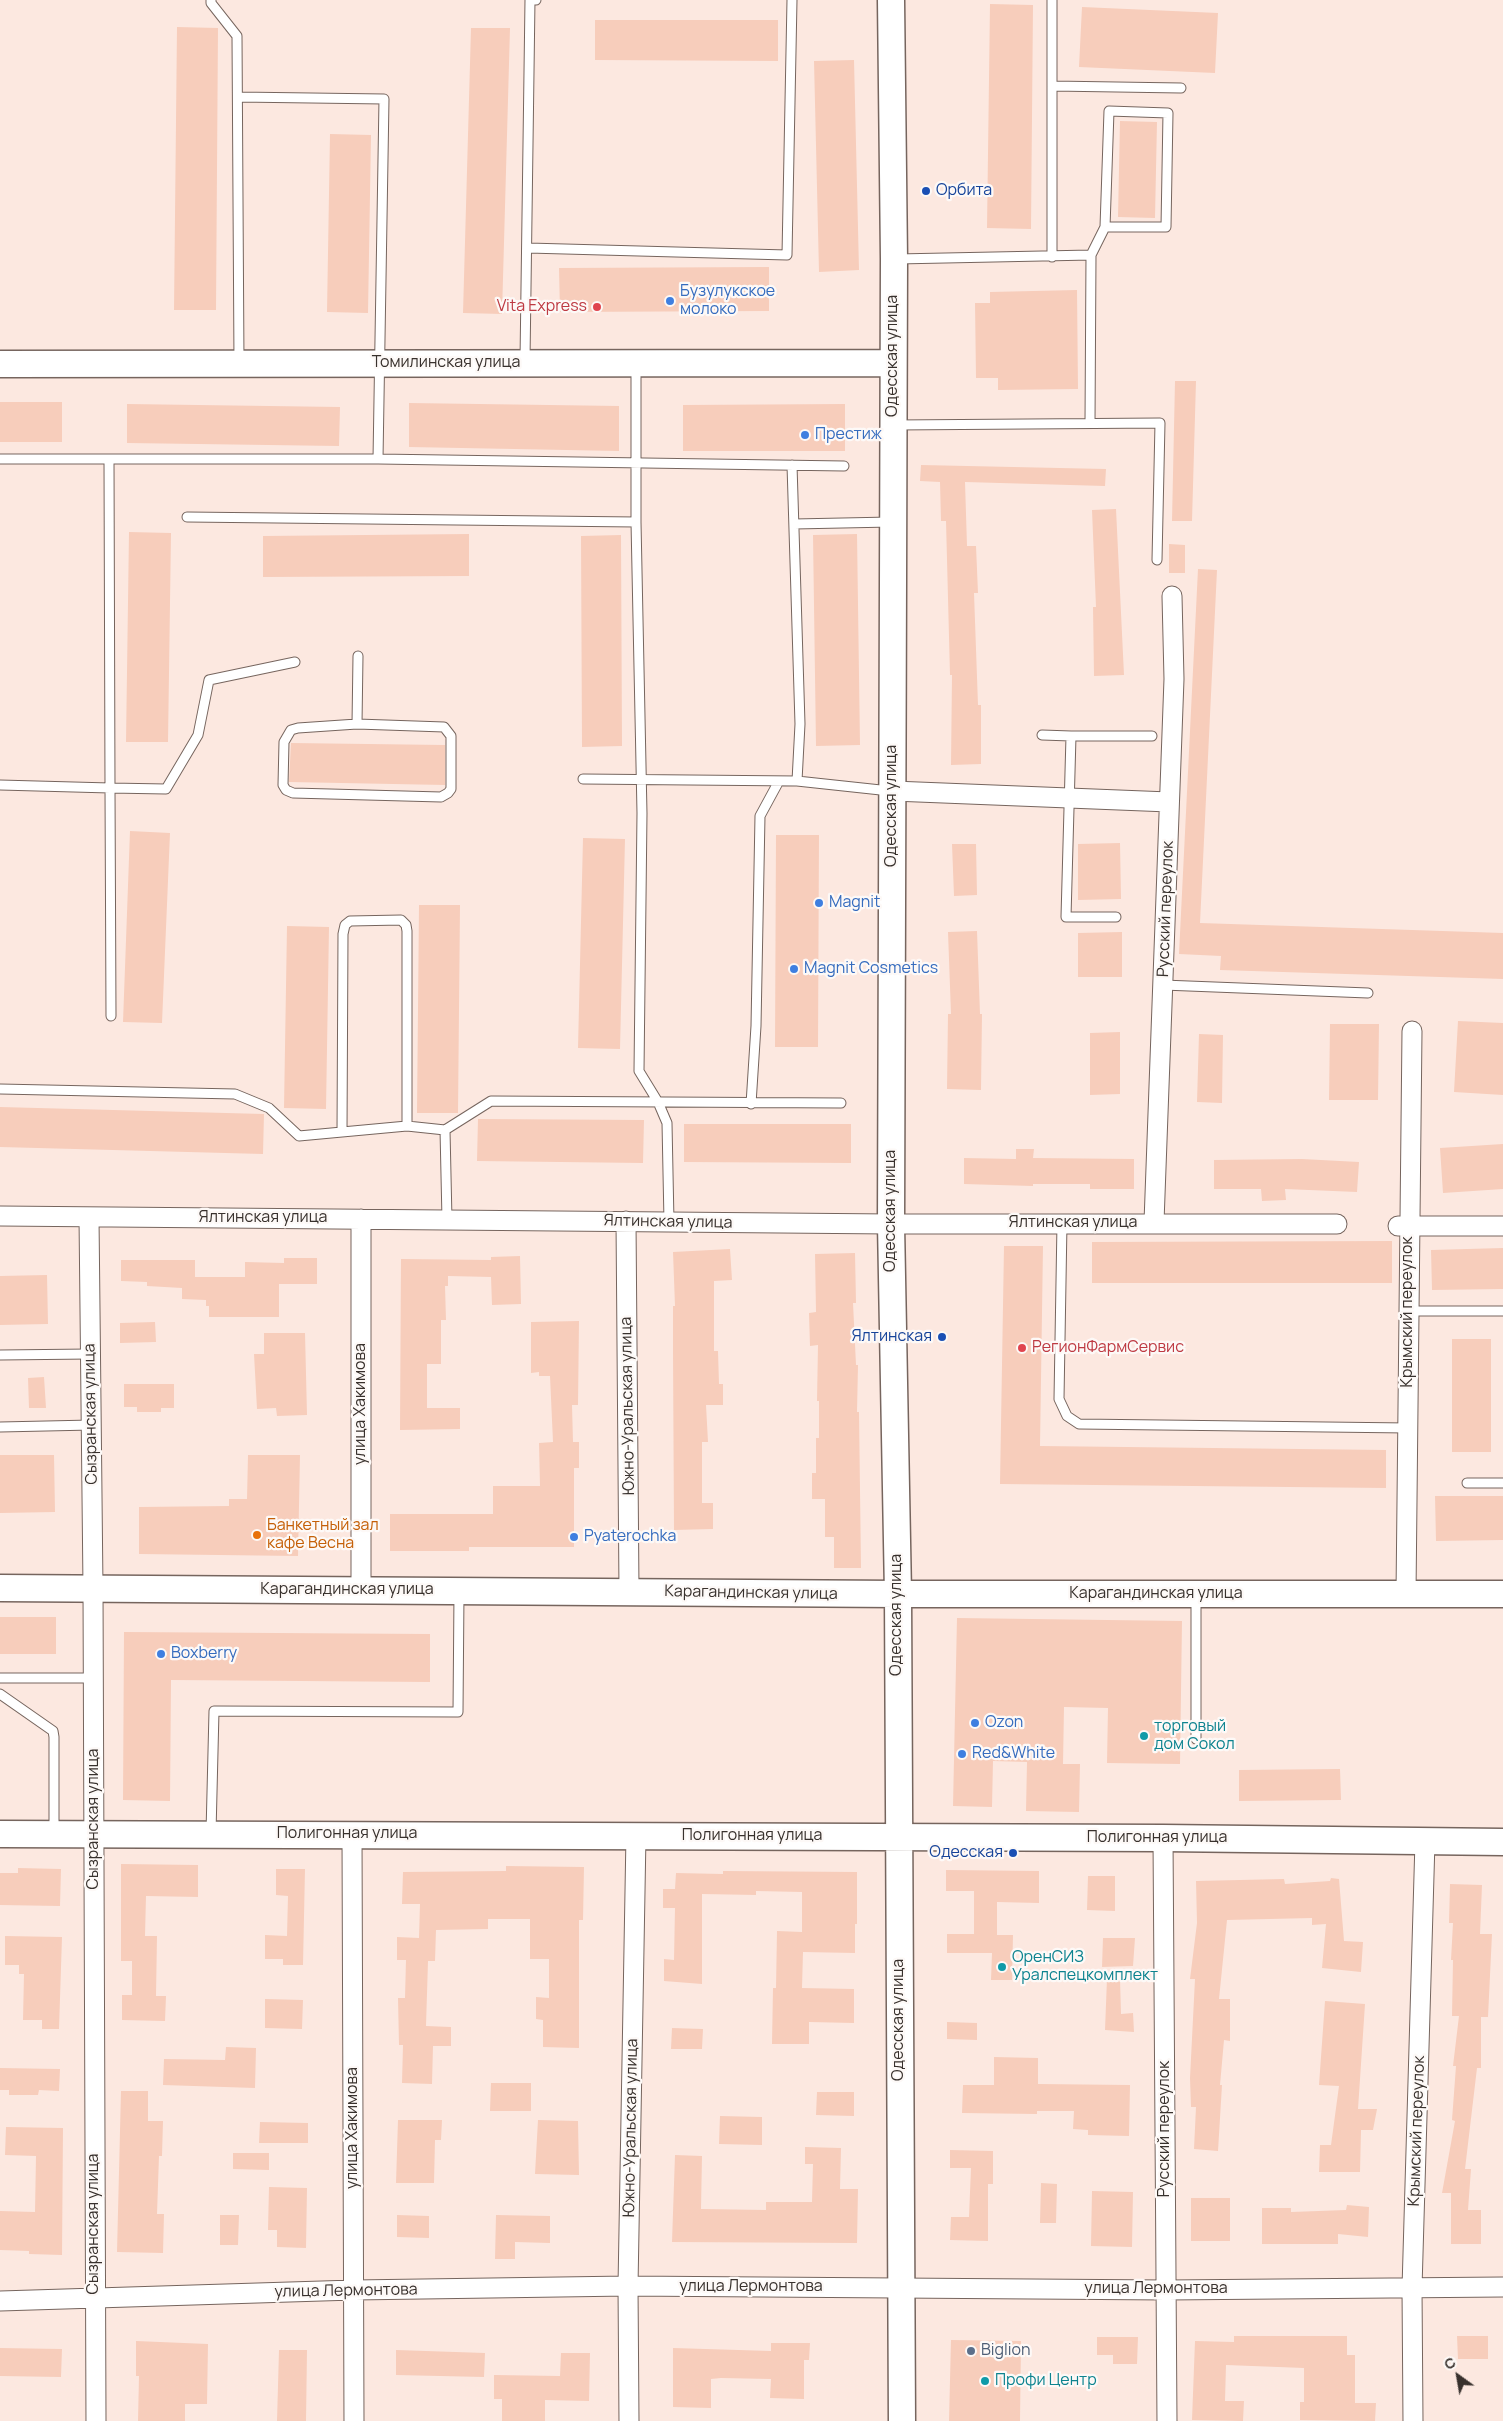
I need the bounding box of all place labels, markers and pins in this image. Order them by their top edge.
place label: Орбита [936,181,992,201]
marker: Орбита [920,185,932,197]
place label: Бузулукское молоко [680,282,775,320]
marker: Бузулукское молоко [664,295,676,307]
place label: Vita Express [497,297,587,317]
marker: Vita Express [591,301,603,313]
place label: Престиж [815,425,882,445]
marker: Престиж [799,429,811,441]
place label: Magnit [829,893,880,913]
marker: Magnit [813,897,825,909]
place label: Magnit Cosmetics [804,959,938,979]
marker: Magnit Cosmetics [788,963,800,975]
place label: Ялтинская [852,1327,932,1347]
marker: Ялтинская [936,1331,948,1343]
place label: РегионФармСервис [1032,1338,1184,1358]
marker: РегионФармСервис [1016,1342,1028,1354]
place label: Банкетный зал кафе Весна [267,1516,379,1554]
place label: Pyaterochka [584,1527,676,1547]
marker: Банкетный зал кафе Весна [251,1529,263,1541]
marker: Pyaterochka [568,1531,580,1543]
place label: Boxberry [171,1644,237,1664]
marker: Boxberry [155,1648,167,1660]
place label: Ozon [985,1713,1023,1733]
marker: Ozon [969,1717,981,1729]
place label: торговый дом Сокол [1154,1717,1235,1755]
marker: торговый дом Сокол [1138,1730,1150,1742]
place label: Red&White [972,1744,1055,1764]
marker: Red&White [956,1748,968,1760]
place label: Одесская [929,1843,1003,1863]
marker: Одесская [1007,1847,1019,1859]
place label: ОренСИЗ Уралспецкомплект [1012,1948,1158,1986]
marker: ОренСИЗ Уралспецкомплект [996,1961,1008,1973]
place label: Biglion [981,2341,1030,2361]
marker: Biglion [965,2345,977,2357]
place label: Профи Центр [995,2371,1097,2391]
marker: Профи Центр [979,2375,991,2387]

